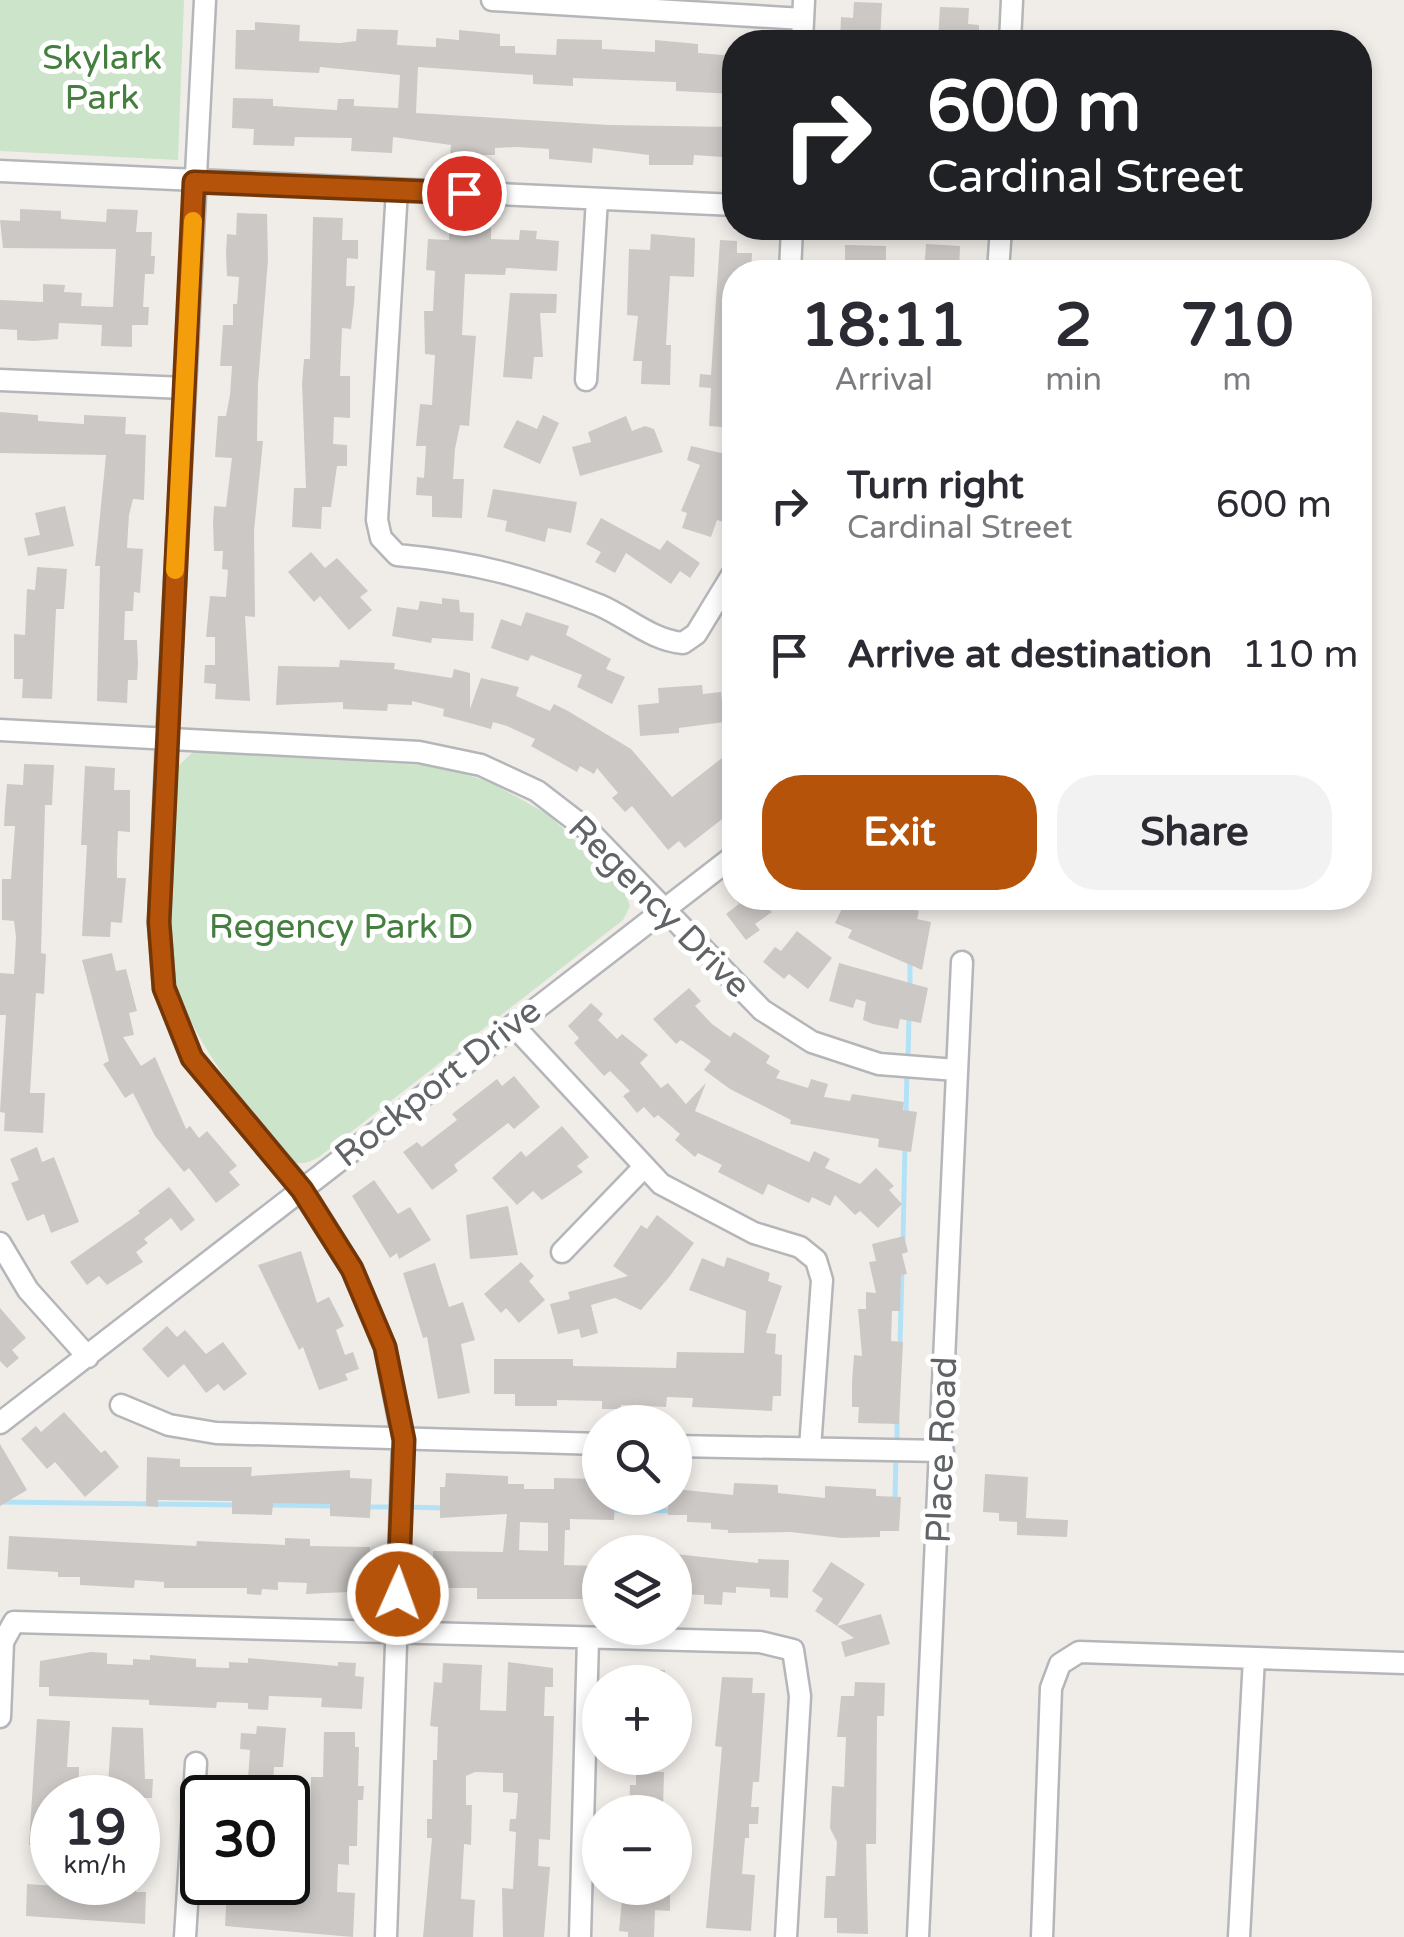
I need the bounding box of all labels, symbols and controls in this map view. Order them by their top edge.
park label: Skylark Park [42,37,162,119]
text: 600 m [927,66,1141,150]
icon: right [762,70,892,200]
pin [422,151,507,236]
text: Cardinal Street [927,151,1244,205]
icon: arrive [437,166,492,221]
text: 18:11 [800,290,967,362]
text: 2 [1055,290,1092,362]
text: 710 [1180,290,1294,362]
text: Arrival [834,361,933,399]
text: min [1045,361,1102,399]
text: m [1222,361,1252,399]
text: Turn right [847,463,1024,509]
icon: right [762,478,817,533]
text: 600 m [1216,482,1332,528]
text: Cardinal Street [847,509,1072,547]
icon: arrive [762,628,817,683]
text: Arrive at destination [847,632,1212,678]
text: 110 m [1242,632,1358,678]
button: Exit [762,775,1037,890]
button: Share [1057,775,1332,890]
street label: Regency Drive [559,807,759,1007]
park label: Regency Park D [209,906,473,948]
street label: Rockport Drive [327,990,549,1176]
street label: Place Road [918,1356,966,1544]
map controls [582,1405,692,1905]
button: search [582,1405,692,1515]
button: layers [582,1535,692,1645]
position arrow [346,1542,450,1646]
button: + [582,1665,692,1775]
speed limit sign: 30 [180,1775,310,1905]
button: − [582,1795,692,1905]
text: 19 [64,1798,126,1858]
text: km/h [64,1850,126,1880]

